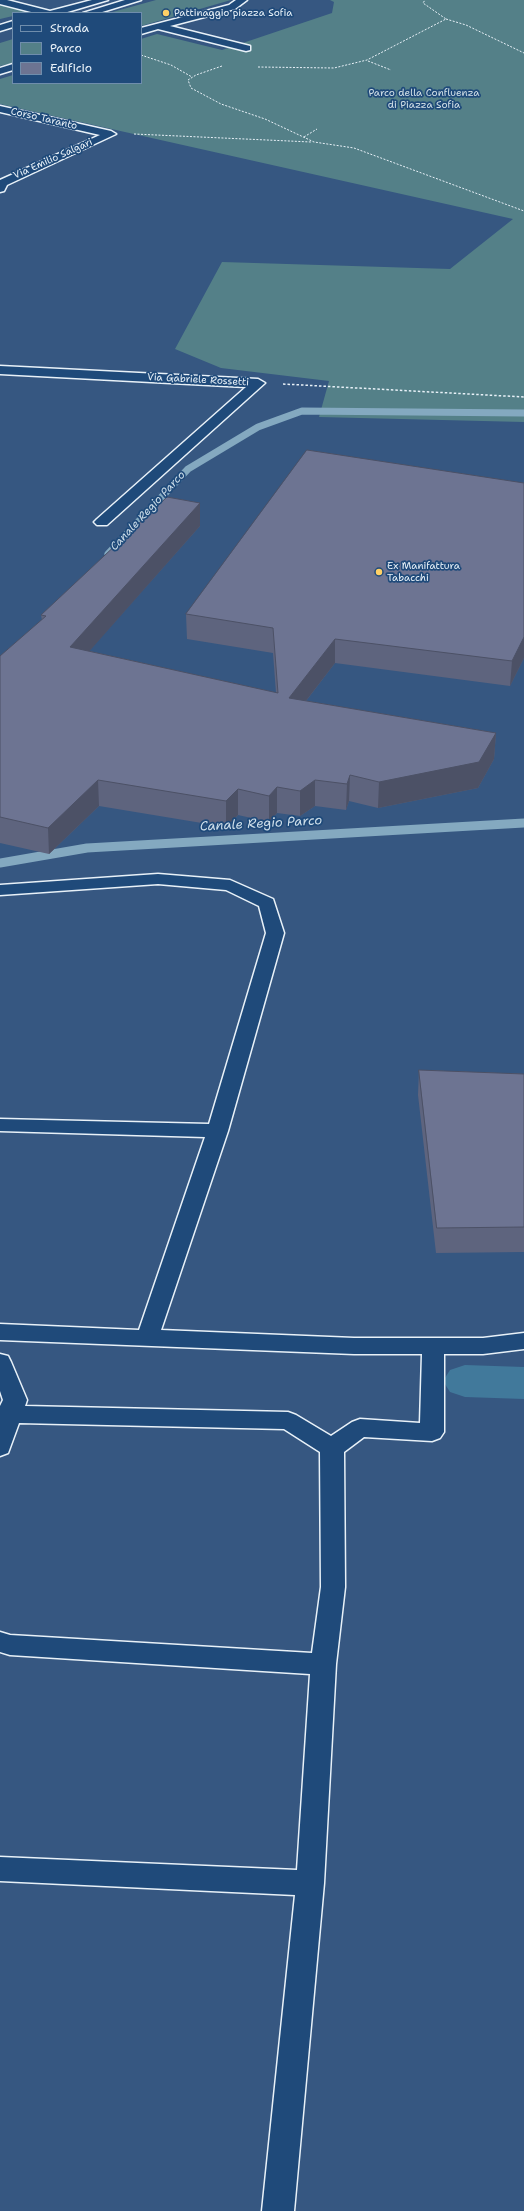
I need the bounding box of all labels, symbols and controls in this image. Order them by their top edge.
place label: Pattinaggio piazza Sofia [174,7,292,19]
marker: Pattinaggio piazza Sofia [161,8,171,18]
legend [12,12,142,84]
text: Strada [50,20,89,36]
text: Parco [50,40,82,56]
text: Edificio [50,60,92,76]
park label: Parco della Confluenza di Piazza Sofia [369,87,479,110]
street label: Corso Taranto [10,106,78,132]
street label: Via Emilio Salgari [12,136,94,182]
street label: Via Gabriele Rossetti [147,371,249,389]
water label: Canale Regio Parco [108,469,188,553]
place label: Ex Manifattura Tabacchi [387,560,460,584]
marker: Ex Manifattura Tabacchi [374,567,384,577]
water label: Canale Regio Parco [199,813,323,835]

